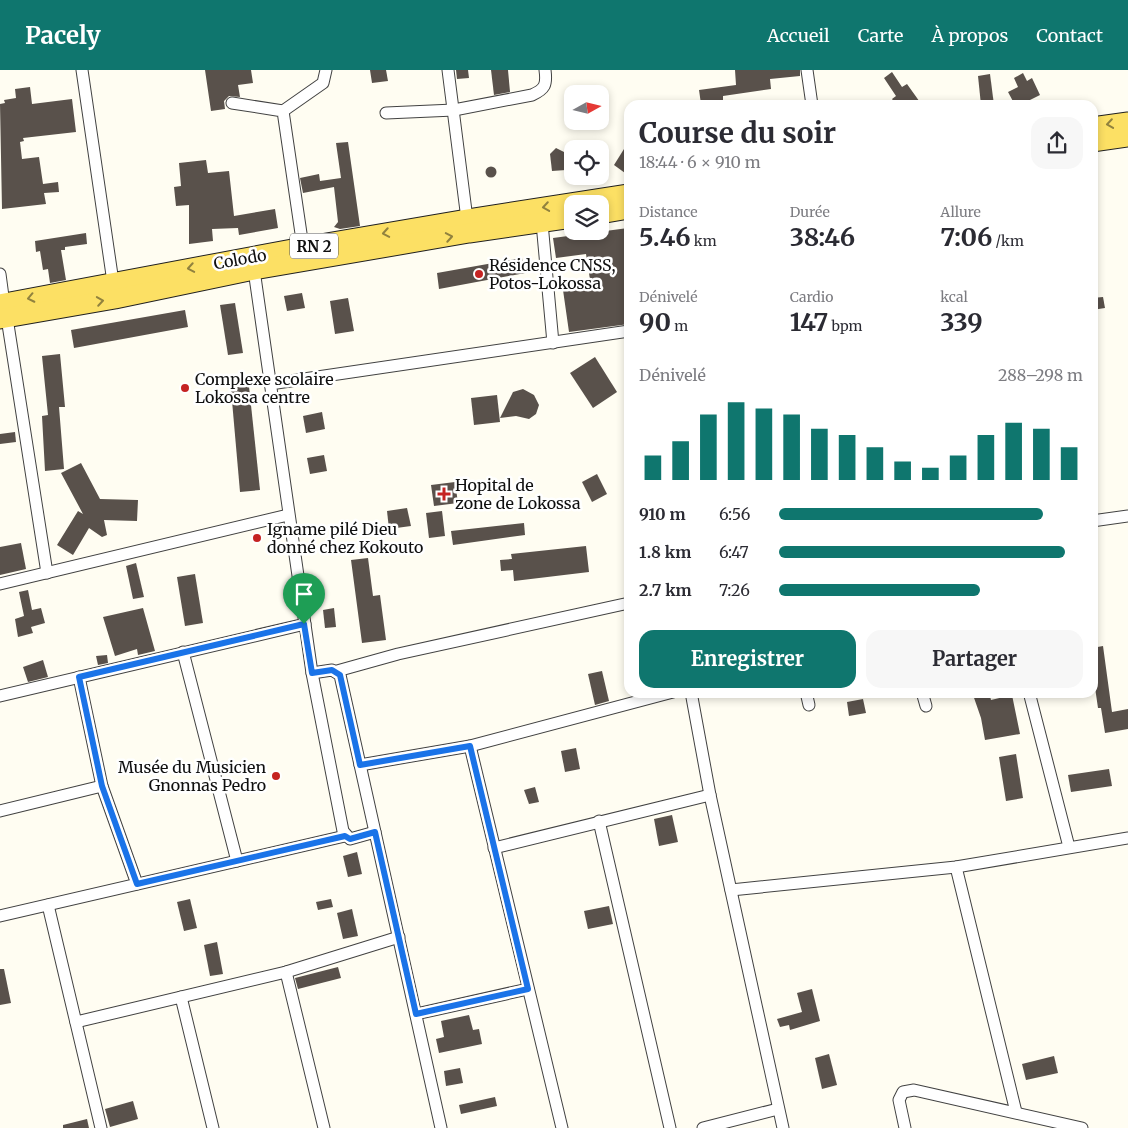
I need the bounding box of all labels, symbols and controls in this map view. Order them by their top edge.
text: Pacely [25,20,101,51]
text: Accueil [767,24,830,47]
text: Carte [858,24,903,47]
text: À propos [931,24,1008,47]
text: Contact [1036,24,1103,47]
north arrow [564,85,609,130]
map controls [564,85,609,240]
text: Course du soir [639,115,836,151]
button: share [1031,117,1083,169]
one-way arrow [1106,118,1114,129]
button: locate [564,140,609,185]
text: 18:44 · 6 × 910 m [639,152,761,172]
button: layers [564,195,609,240]
one-way arrow [542,201,550,212]
text: Distance [639,203,698,221]
text: Durée [790,203,830,221]
text: Allure [940,203,981,221]
text: 5.46 [639,221,691,253]
text: 38:46 [790,221,855,253]
text: 7:06 [940,221,992,253]
one-way arrow [381,228,390,238]
one-way arrow [444,232,453,242]
text: km [691,232,717,250]
text: /km [992,232,1024,250]
road number: RN 2 [290,234,338,258]
street label: Colodo [212,245,268,273]
place label: Résidence CNSS, Potos-Lokossa [489,255,616,293]
one-way arrow [187,262,196,272]
marker: Résidence CNSS, Potos-Lokossa [473,268,485,280]
text: Dénivelé [639,288,697,306]
text: Cardio [790,288,833,306]
text: kcal [940,288,968,306]
one-way arrow [27,292,36,303]
one-way arrow [95,297,104,307]
text: 90 [639,306,671,338]
text: 147 [790,306,828,338]
text: 339 [940,306,983,338]
text: m [671,317,688,335]
text: bpm [828,317,863,335]
text: Dénivelé [639,365,706,385]
text: 288–298 m [998,365,1083,385]
place label: Complexe scolaire Lokossa centre [195,369,334,407]
marker: Complexe scolaire Lokossa centre [179,382,191,394]
place label: Hopital de zone de Lokossa [455,475,581,513]
marker: Hopital de zone de Lokossa [437,487,451,501]
text: 910 m [639,504,686,524]
text: 6:56 [719,504,750,524]
place label: Igname pilé Dieu donné chez Kokouto [267,519,423,557]
marker: Igname pilé Dieu donné chez Kokouto [251,532,263,544]
text: 1.8 km [639,542,691,562]
text: 6:47 [719,542,749,562]
pin [283,573,325,624]
icon: arrive [290,580,318,608]
text: 2.7 km [639,580,692,600]
text: 7:26 [719,580,750,600]
button: Enregistrer [639,630,856,688]
button: Partager [866,630,1083,688]
place label: Musée du Musicien Gnonnas Pedro [118,757,266,795]
marker: Musée du Musicien Gnonnas Pedro [270,770,282,782]

